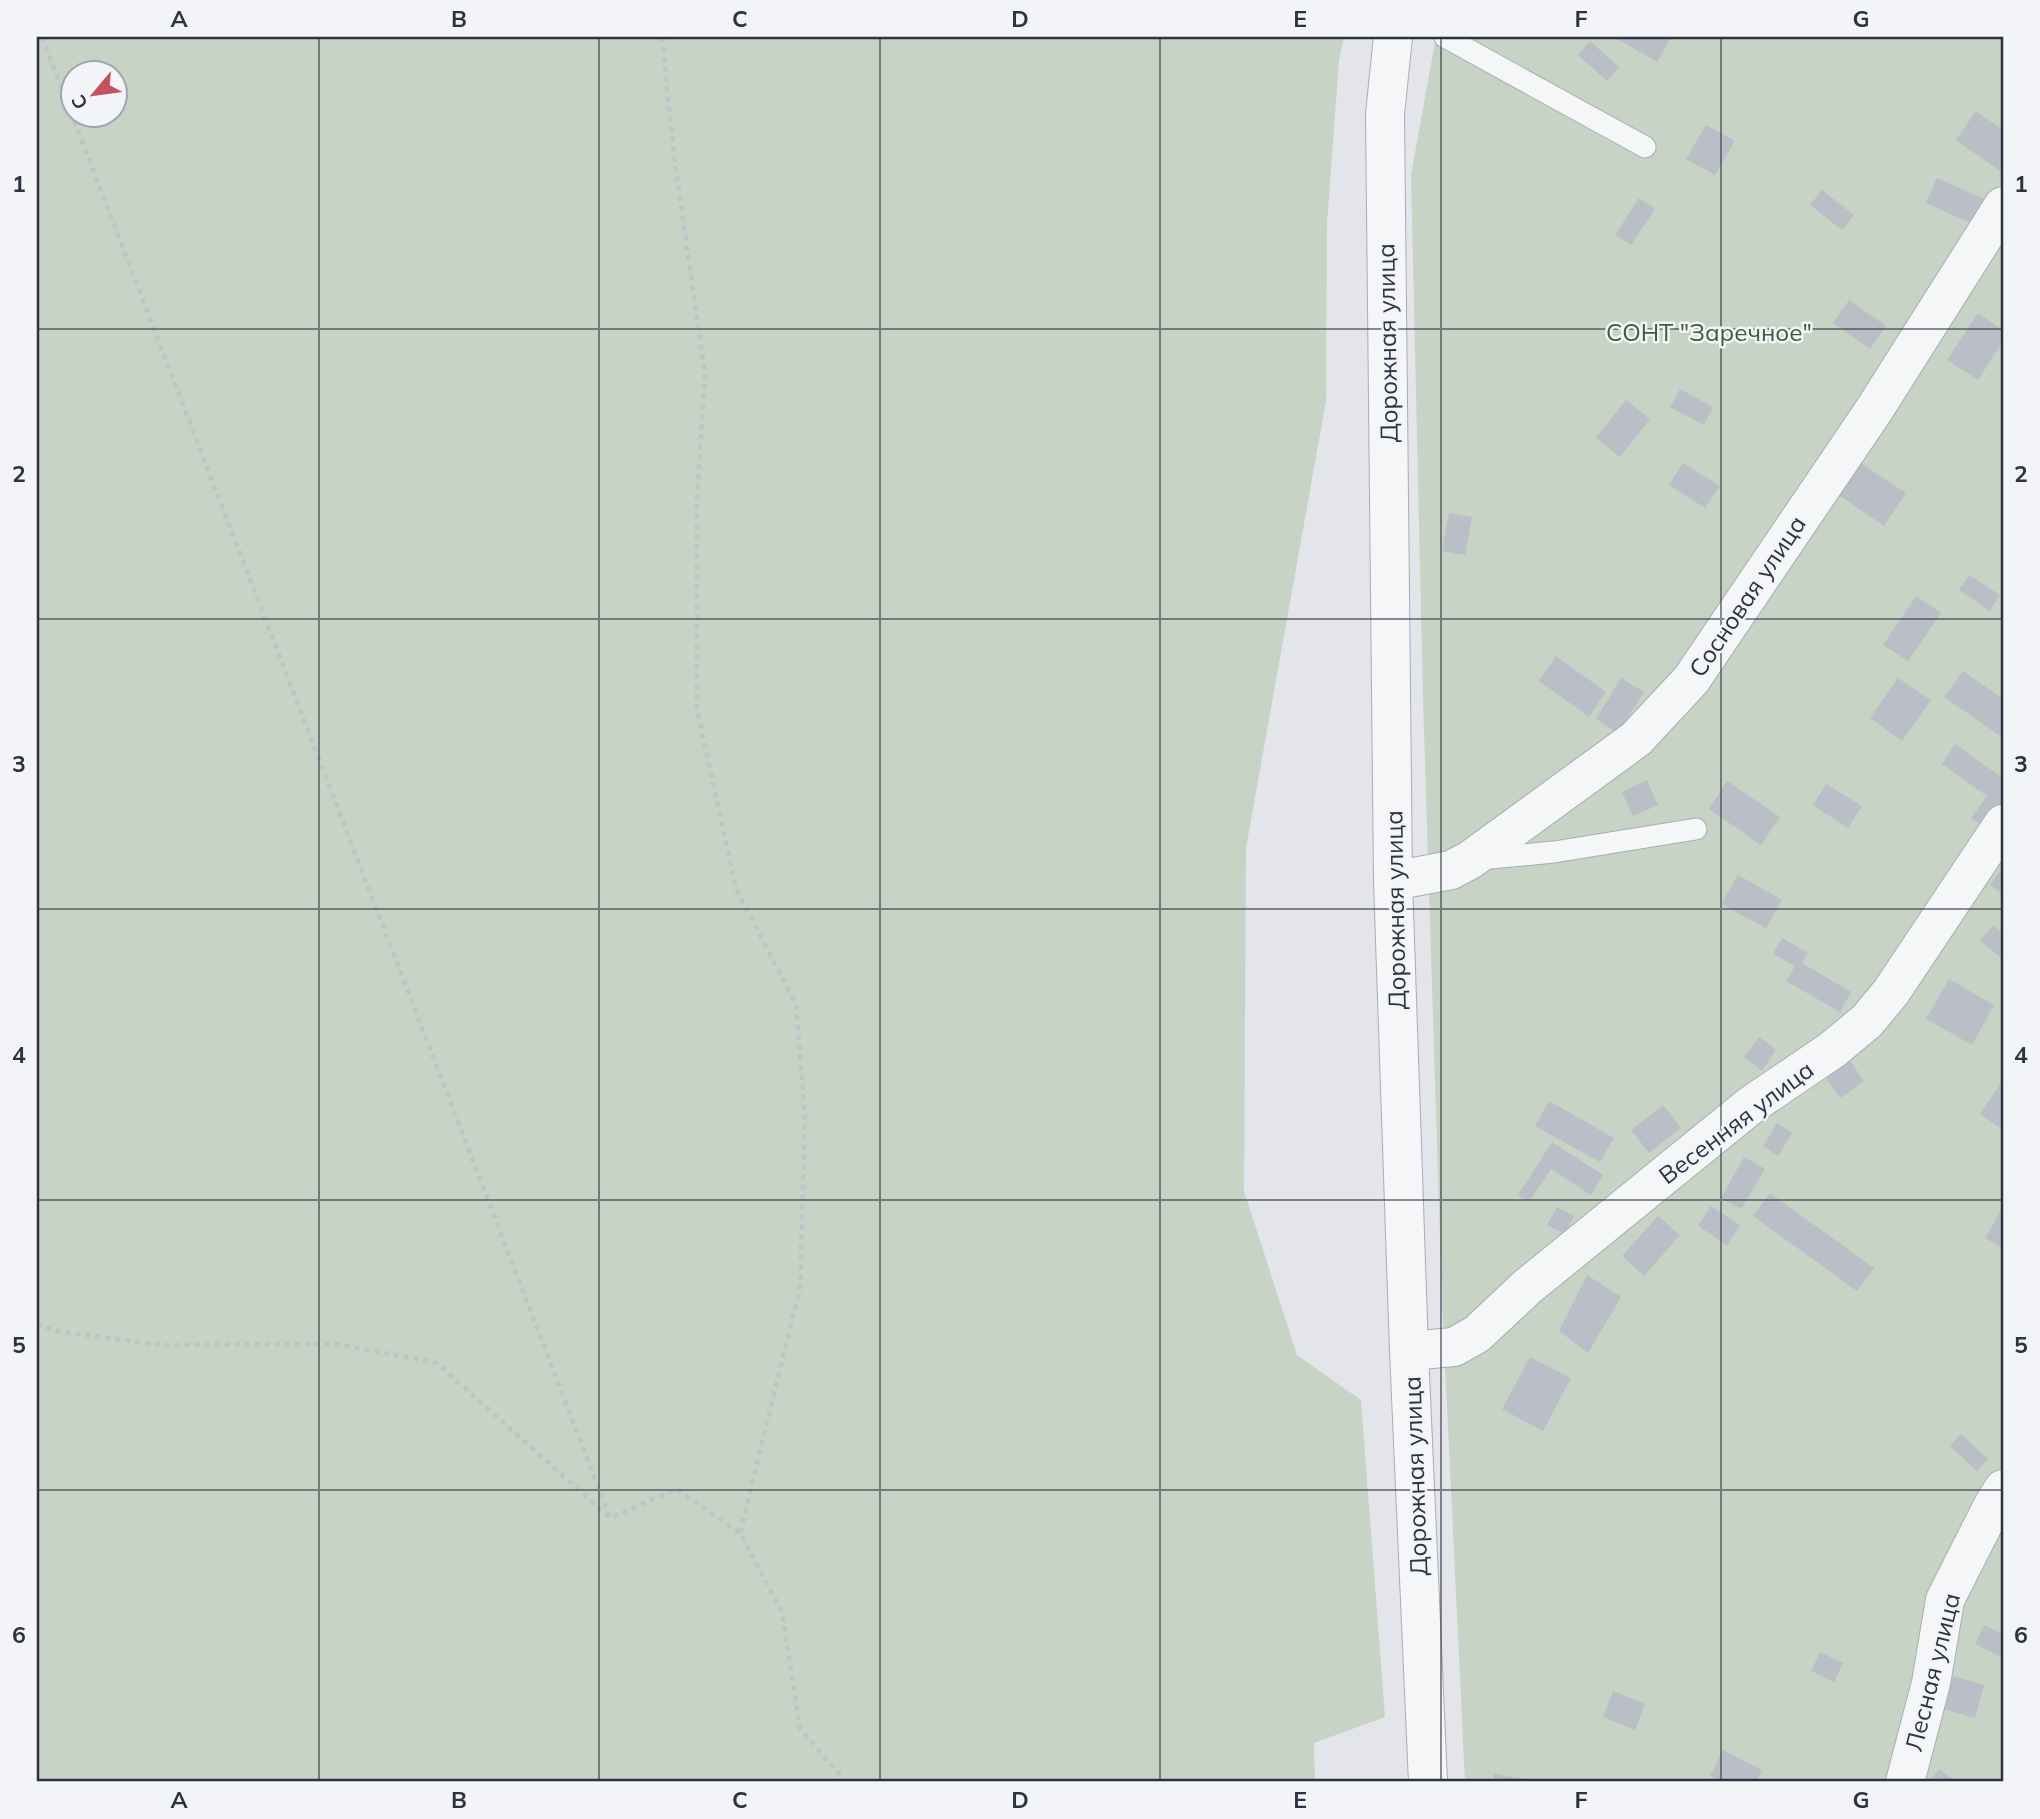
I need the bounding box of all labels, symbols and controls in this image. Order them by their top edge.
text: A [170,4,188,33]
text: B [451,4,467,33]
text: C [732,4,748,33]
text: D [1011,4,1029,33]
text: E [1293,4,1307,33]
text: F [1574,4,1588,33]
text: G [1852,4,1870,33]
north arrow [60,60,130,130]
text: С [65,91,93,114]
text: 1 [12,169,26,198]
text: 1 [2014,169,2028,198]
street label: Дорожная улица [1370,243,1404,443]
park label: СОНТ "Заречное" [1606,317,1812,347]
text: 2 [12,459,26,488]
text: 2 [2014,459,2028,488]
street label: Сосновая улица [1682,510,1812,682]
text: 3 [12,749,26,778]
text: 3 [2014,749,2028,778]
street label: Дорожная улица [1378,810,1412,1010]
text: 4 [12,1040,26,1069]
text: 4 [2014,1040,2028,1069]
street label: Весенняя улица [1653,1054,1819,1190]
text: 5 [12,1330,26,1359]
text: 5 [2014,1330,2028,1359]
street label: Дорожная улица [1397,1376,1433,1576]
street label: Лесная улица [1898,1590,1966,1754]
text: 6 [12,1620,26,1649]
text: 6 [2014,1620,2028,1649]
text: A [170,1785,188,1814]
text: B [451,1785,467,1814]
text: C [732,1785,748,1814]
text: D [1011,1785,1029,1814]
text: E [1293,1785,1307,1814]
text: F [1574,1785,1588,1814]
text: G [1852,1785,1870,1814]

